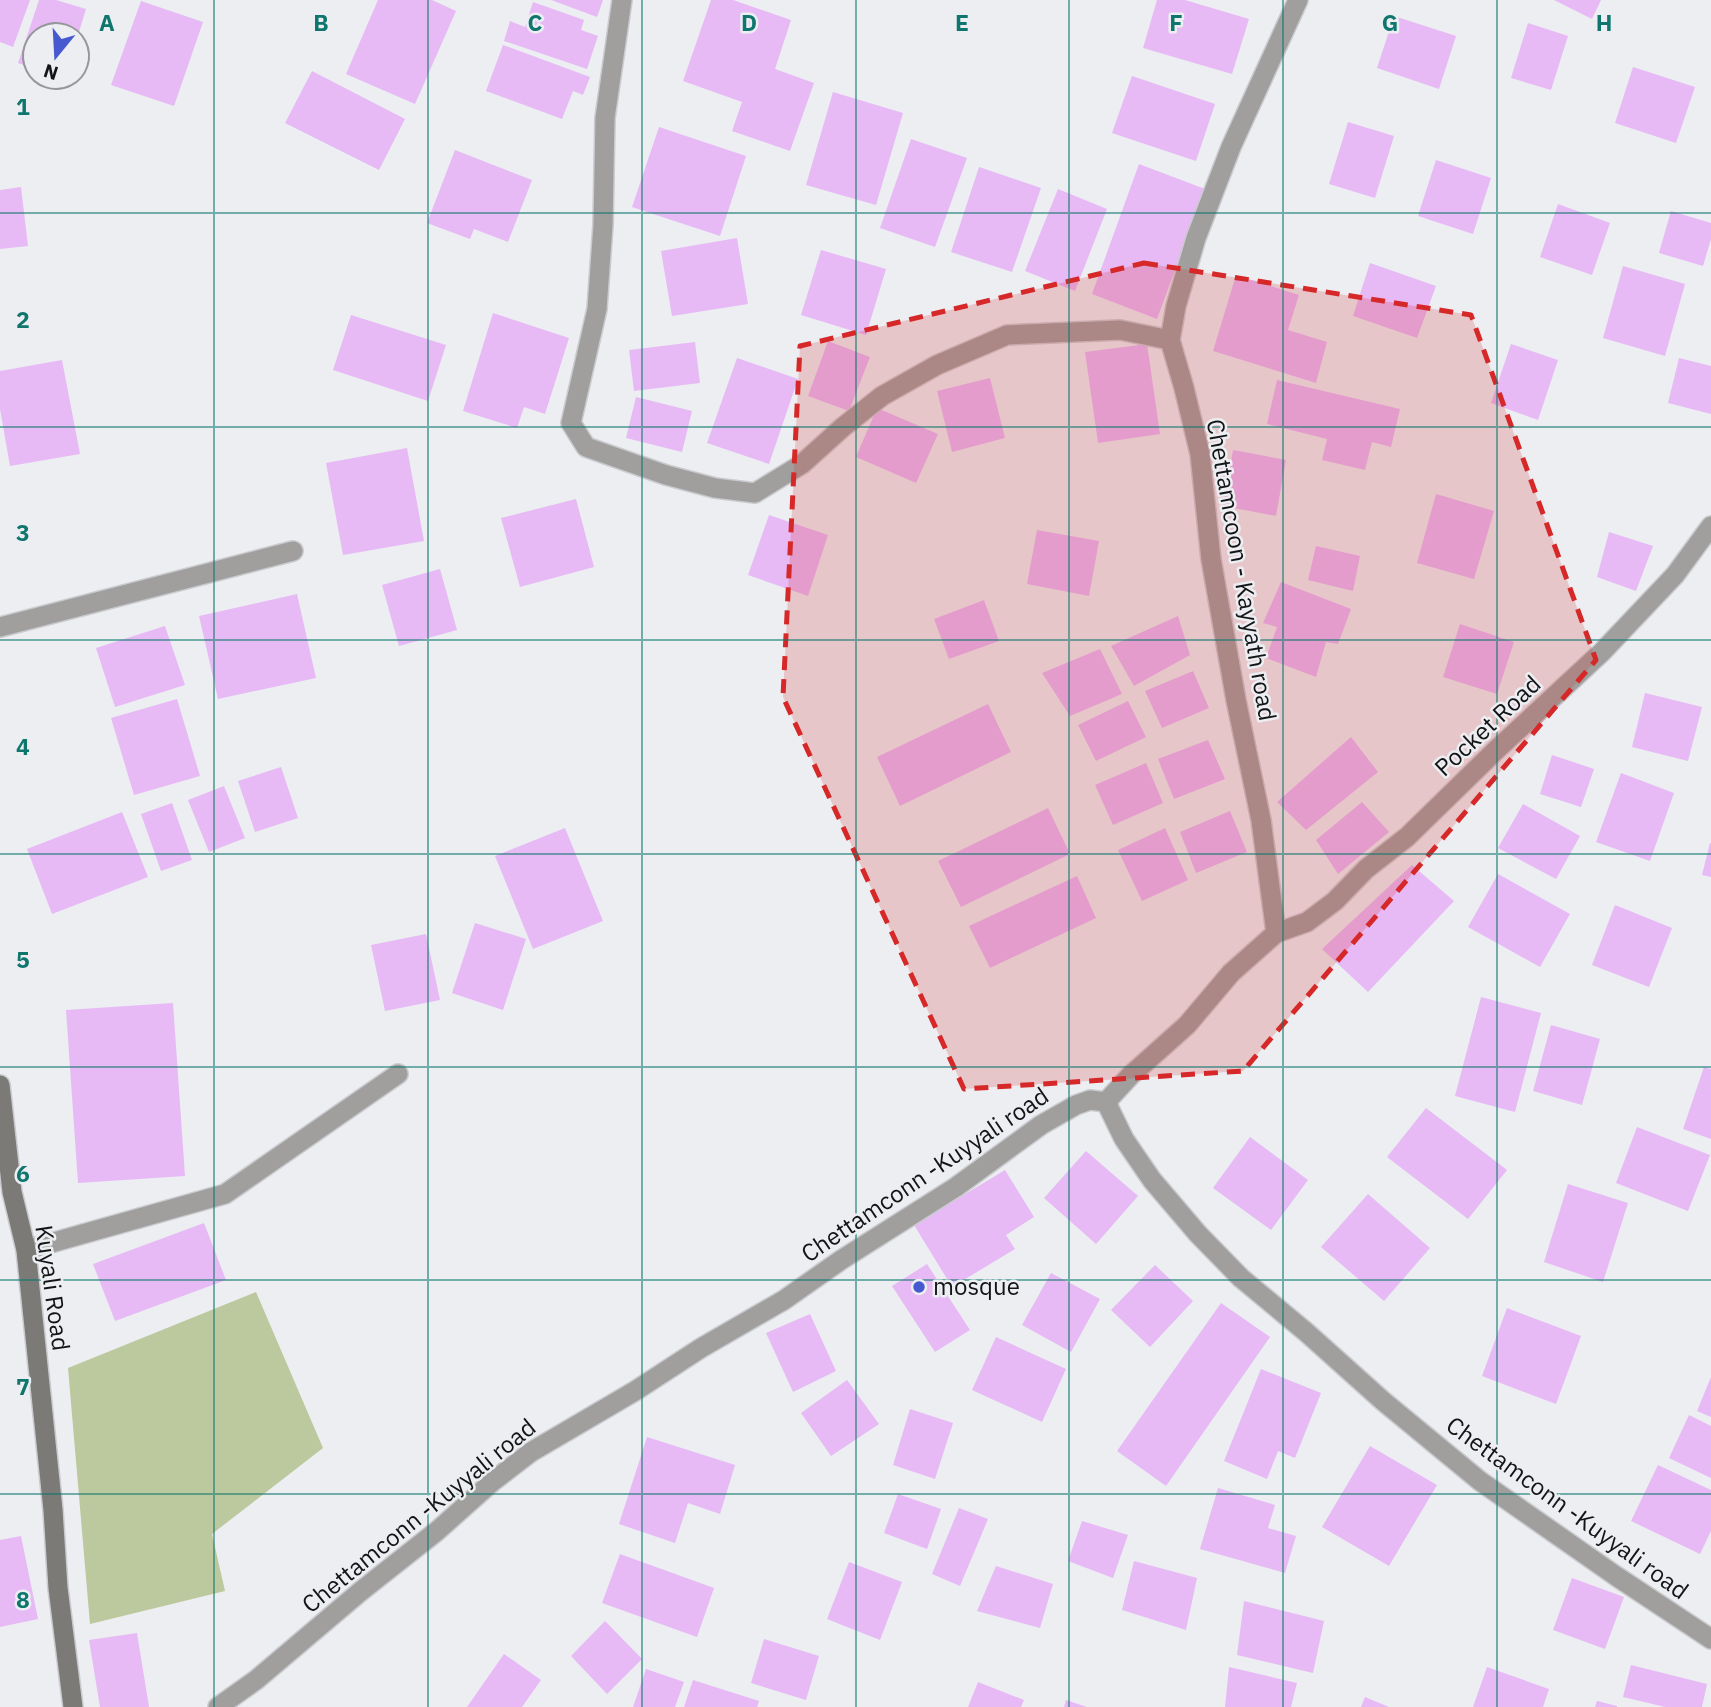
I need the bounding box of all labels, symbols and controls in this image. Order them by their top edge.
text: A [99,7,115,37]
text: B [313,7,329,37]
text: C [528,7,543,37]
text: D [741,7,757,37]
text: E [955,7,969,37]
text: F [1169,7,1183,37]
text: G [1382,7,1398,37]
text: H [1596,7,1612,37]
north arrow [21,21,91,91]
text: N [40,59,61,86]
text: 1 [16,91,30,121]
text: 2 [16,304,30,334]
street label: Chettamcoon - Kayyath road [1200,416,1284,723]
text: 3 [16,517,30,547]
street label: Pocket Road [1427,668,1547,783]
text: 4 [16,731,30,761]
text: 5 [16,944,30,974]
street label: Chettamconn -Kuyyali road [794,1079,1054,1269]
text: 6 [16,1158,30,1188]
street label: Kuyali Road [28,1223,78,1353]
place label: mosque [933,1270,1020,1302]
marker: mosque [911,1279,927,1295]
text: 7 [16,1371,30,1401]
street label: Chettamconn -Kuyyali road [1440,1408,1695,1606]
street label: Chettamconn -Kuyyali road [295,1411,542,1620]
text: 8 [16,1584,30,1614]

